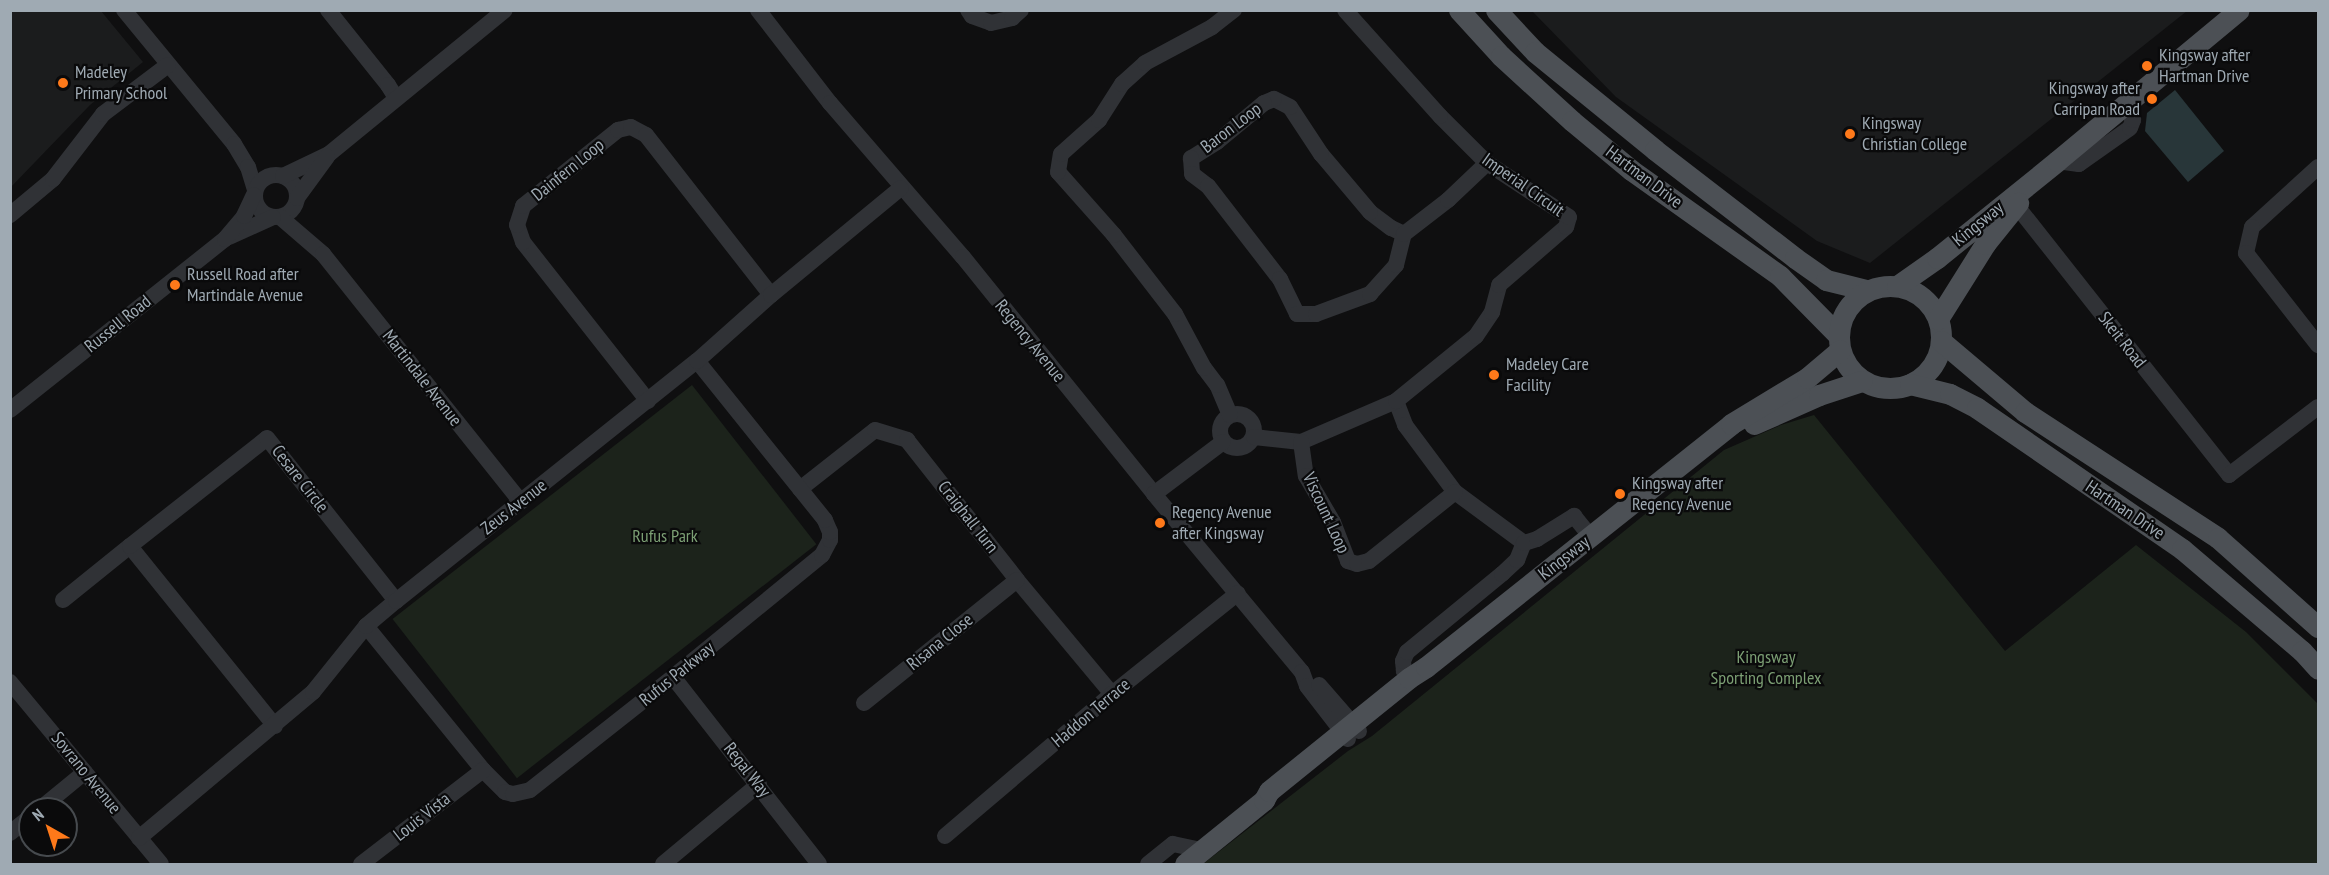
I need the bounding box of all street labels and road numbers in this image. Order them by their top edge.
street label: Baron Loop [1196,98,1266,158]
street label: Dainfern Loop [527,134,609,206]
street label: Hartman Drive [1601,141,1687,213]
street label: Imperial Circuit [1478,149,1568,221]
street label: Kingsway [1948,197,2008,251]
street label: Russell Road [81,291,155,357]
street label: Regency Avenue [990,295,1070,387]
street label: Skeit Road [2093,308,2151,372]
street label: Martindale Avenue [378,325,466,431]
street label: Cesare Circle [267,441,333,517]
street label: Viscount Loop [1298,469,1354,557]
street label: Zeus Avenue [477,475,551,539]
street label: Craighall Turn [933,476,1003,558]
street label: Hartman Drive [2081,476,2169,544]
street label: Kingsway [1534,531,1594,585]
street label: Risana Close [903,609,977,675]
street label: Rufus Parkway [635,637,719,711]
street label: Haddon Terrace [1047,674,1135,752]
street label: Sovrano Avenue [46,728,126,818]
street label: Regal Way [719,738,775,802]
street label: Louis Vista [389,788,455,846]

